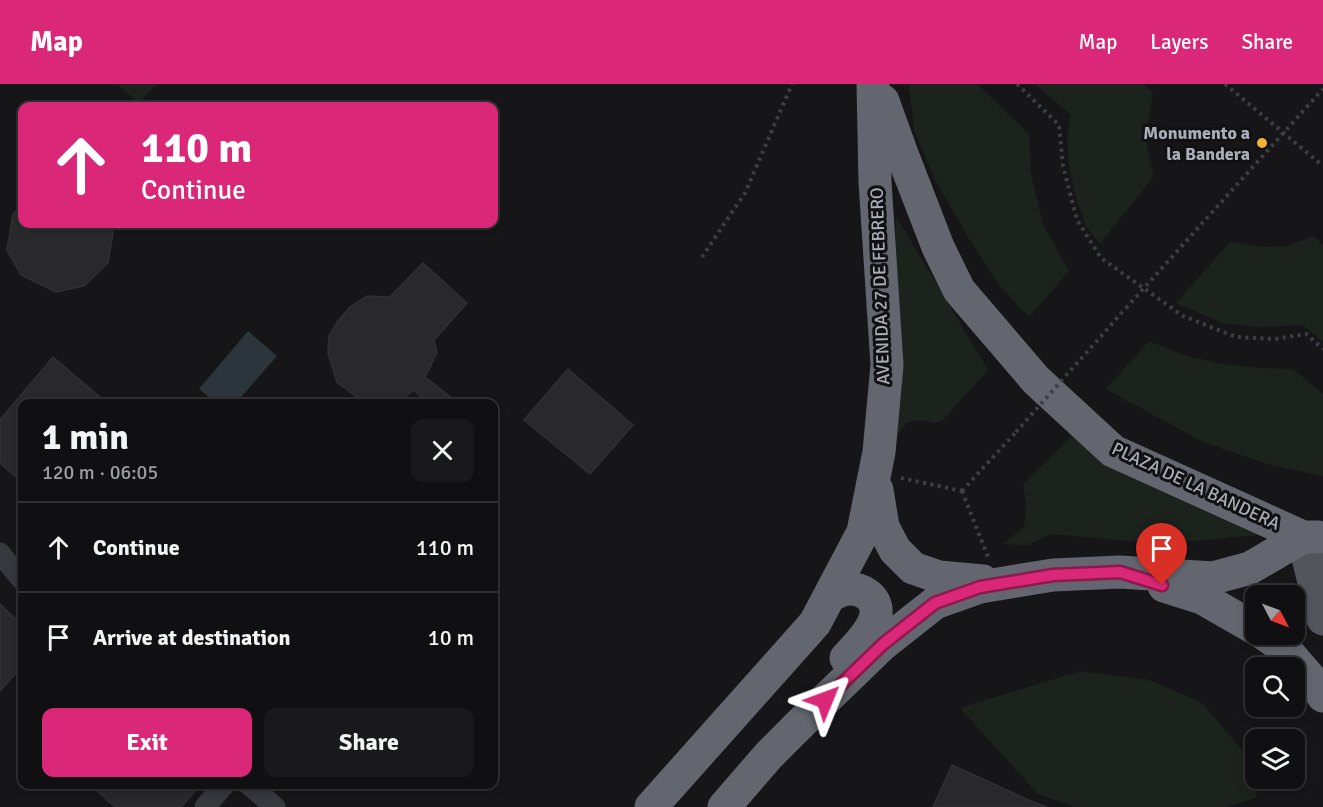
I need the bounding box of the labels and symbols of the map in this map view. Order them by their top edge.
place label: Monumento a la Bandera [1143,122,1250,165]
marker: Monumento a la Bandera [1255,136,1269,150]
street label: AVENIDA 27 DE FEBRERO [866,187,894,385]
street label: PLAZA DE LA BANDERA [1108,437,1284,535]
pin [1136,523,1187,585]
north arrow [1245,585,1305,645]
position arrow [793,668,857,732]

